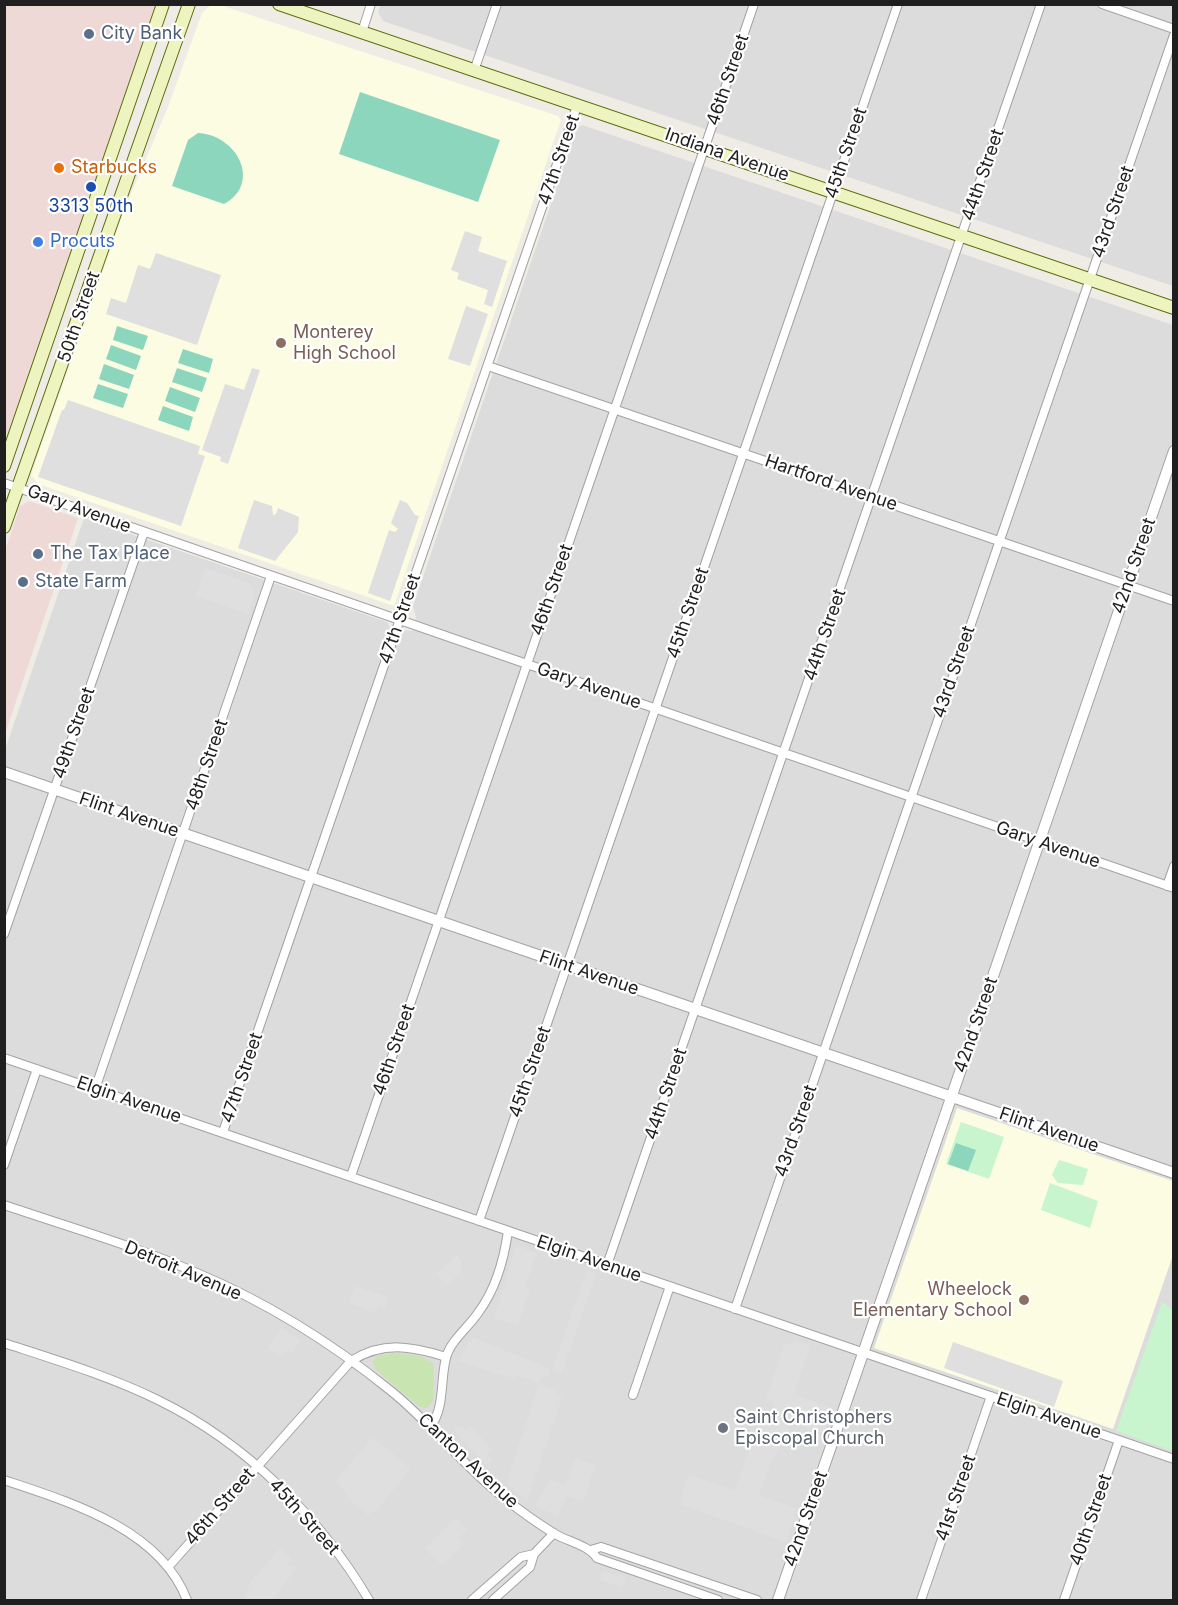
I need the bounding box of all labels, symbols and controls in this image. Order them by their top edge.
place label: City Bank [101,23,182,45]
marker: City Bank [82,27,96,41]
street label: 46th Street [702,31,754,129]
street label: 45th Street [820,105,872,201]
street label: 47th Street [533,112,585,208]
street label: Indiana Avenue [662,124,792,186]
street label: 44th Street [957,126,1009,224]
place label: Starbucks [71,157,157,179]
marker: Starbucks [52,161,66,175]
street label: 43rd Street [1087,163,1139,261]
marker: 3313 50th [84,180,98,194]
place label: 3313 50th [49,196,133,218]
place label: Procuts [50,231,115,253]
marker: Procuts [31,235,45,249]
street label: 50th Street [53,269,105,365]
place label: Monterey High School [293,322,396,364]
marker: Monterey High School [274,336,288,350]
street label: Hartford Avenue [762,450,900,516]
street label: Gary Avenue [24,480,134,538]
street label: 42nd Street [1107,515,1161,617]
street label: 46th Street [526,541,578,639]
place label: The Tax Place [50,543,170,565]
marker: The Tax Place [31,547,45,561]
street label: 45th Street [662,565,714,661]
place label: State Farm [35,571,127,593]
street label: 47th Street [374,571,426,667]
marker: State Farm [16,575,30,589]
street label: 44th Street [799,586,851,684]
street label: 43rd Street [928,623,980,721]
street label: Gary Avenue [534,658,644,714]
street label: 49th Street [48,684,100,782]
street label: 48th Street [181,717,233,813]
street label: Flint Avenue [76,788,182,842]
street label: Gary Avenue [993,817,1103,873]
street label: Flint Avenue [536,946,642,1000]
street label: 42nd Street [949,974,1003,1076]
street label: 46th Street [368,1001,420,1099]
street label: 45th Street [504,1024,556,1120]
street label: 47th Street [216,1030,268,1126]
street label: 44th Street [640,1045,692,1143]
street label: Elgin Avenue [74,1072,184,1128]
street label: 43rd Street [770,1082,822,1180]
street label: Flint Avenue [996,1103,1102,1157]
street label: Elgin Avenue [534,1231,644,1287]
street label: Detroit Avenue [121,1237,245,1305]
place label: Wheelock Elementary School [853,1279,1012,1322]
marker: Wheelock Elementary School [1017,1293,1031,1307]
street label: Elgin Avenue [994,1388,1104,1444]
place label: Saint Christophers Episcopal Church [735,1407,892,1450]
street label: Canton Avenue [413,1409,523,1513]
marker: Saint Christophers Episcopal Church [716,1421,730,1435]
street label: 41st Street [931,1452,981,1544]
street label: 46th Street [181,1464,259,1550]
street label: 42nd Street [779,1468,833,1570]
street label: 40th Street [1065,1471,1117,1569]
street label: 45th Street [264,1474,344,1560]

